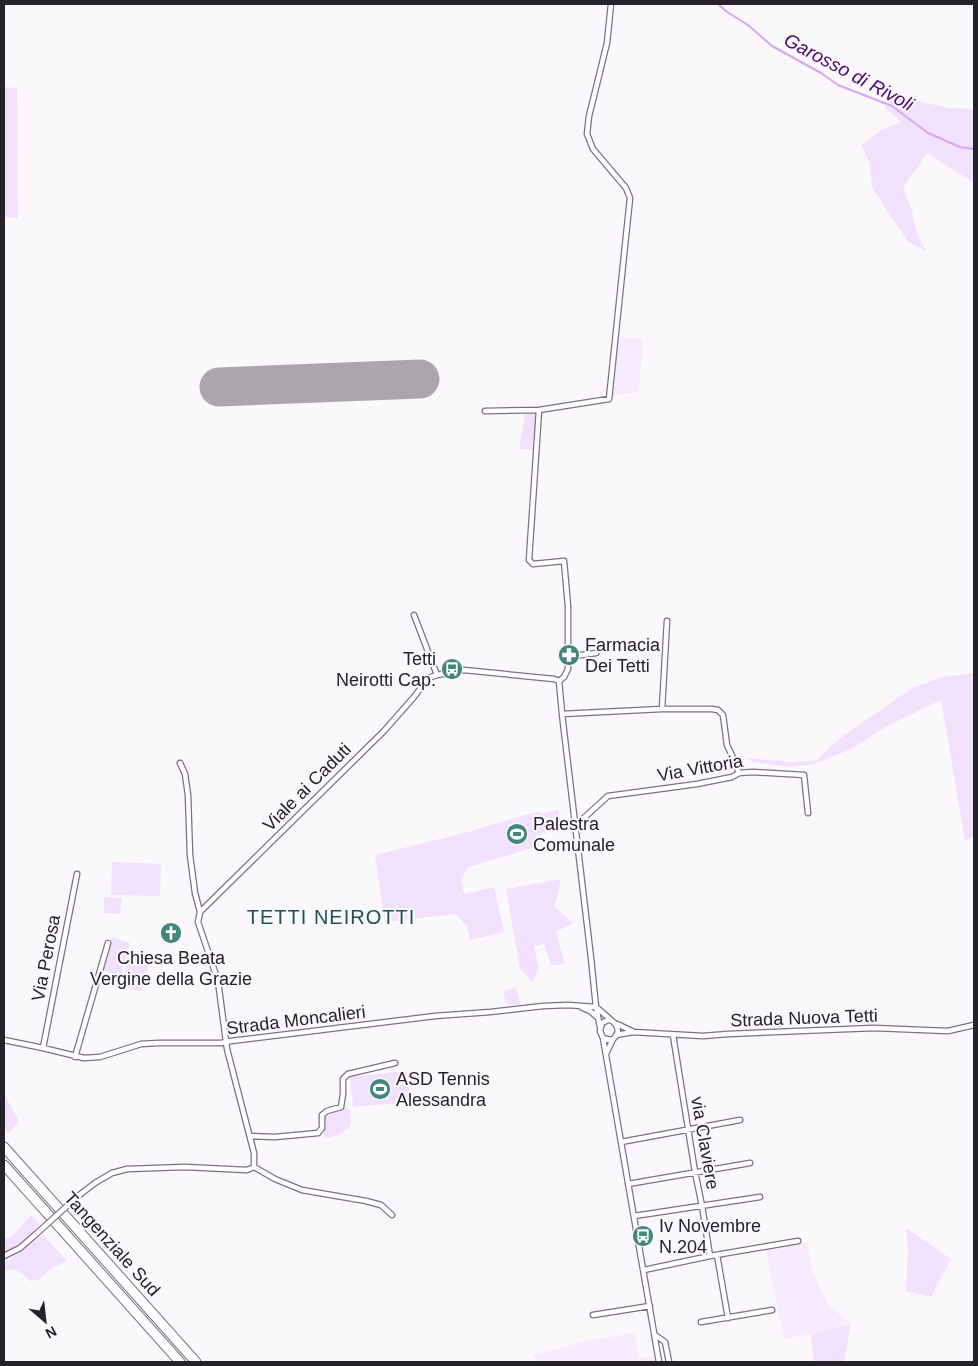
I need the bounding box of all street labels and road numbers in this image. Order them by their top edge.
street label: Viale ai Caduti [259,739,355,835]
street label: Via Vittoria [656,750,745,785]
street label: Via Perosa [28,912,64,1003]
street label: Strada Moncalieri [225,1002,367,1038]
street label: Strada Nuova Tetti [730,1005,878,1031]
street label: via Claviere [687,1095,723,1191]
street label: Tangenziale Sud [60,1188,164,1300]

